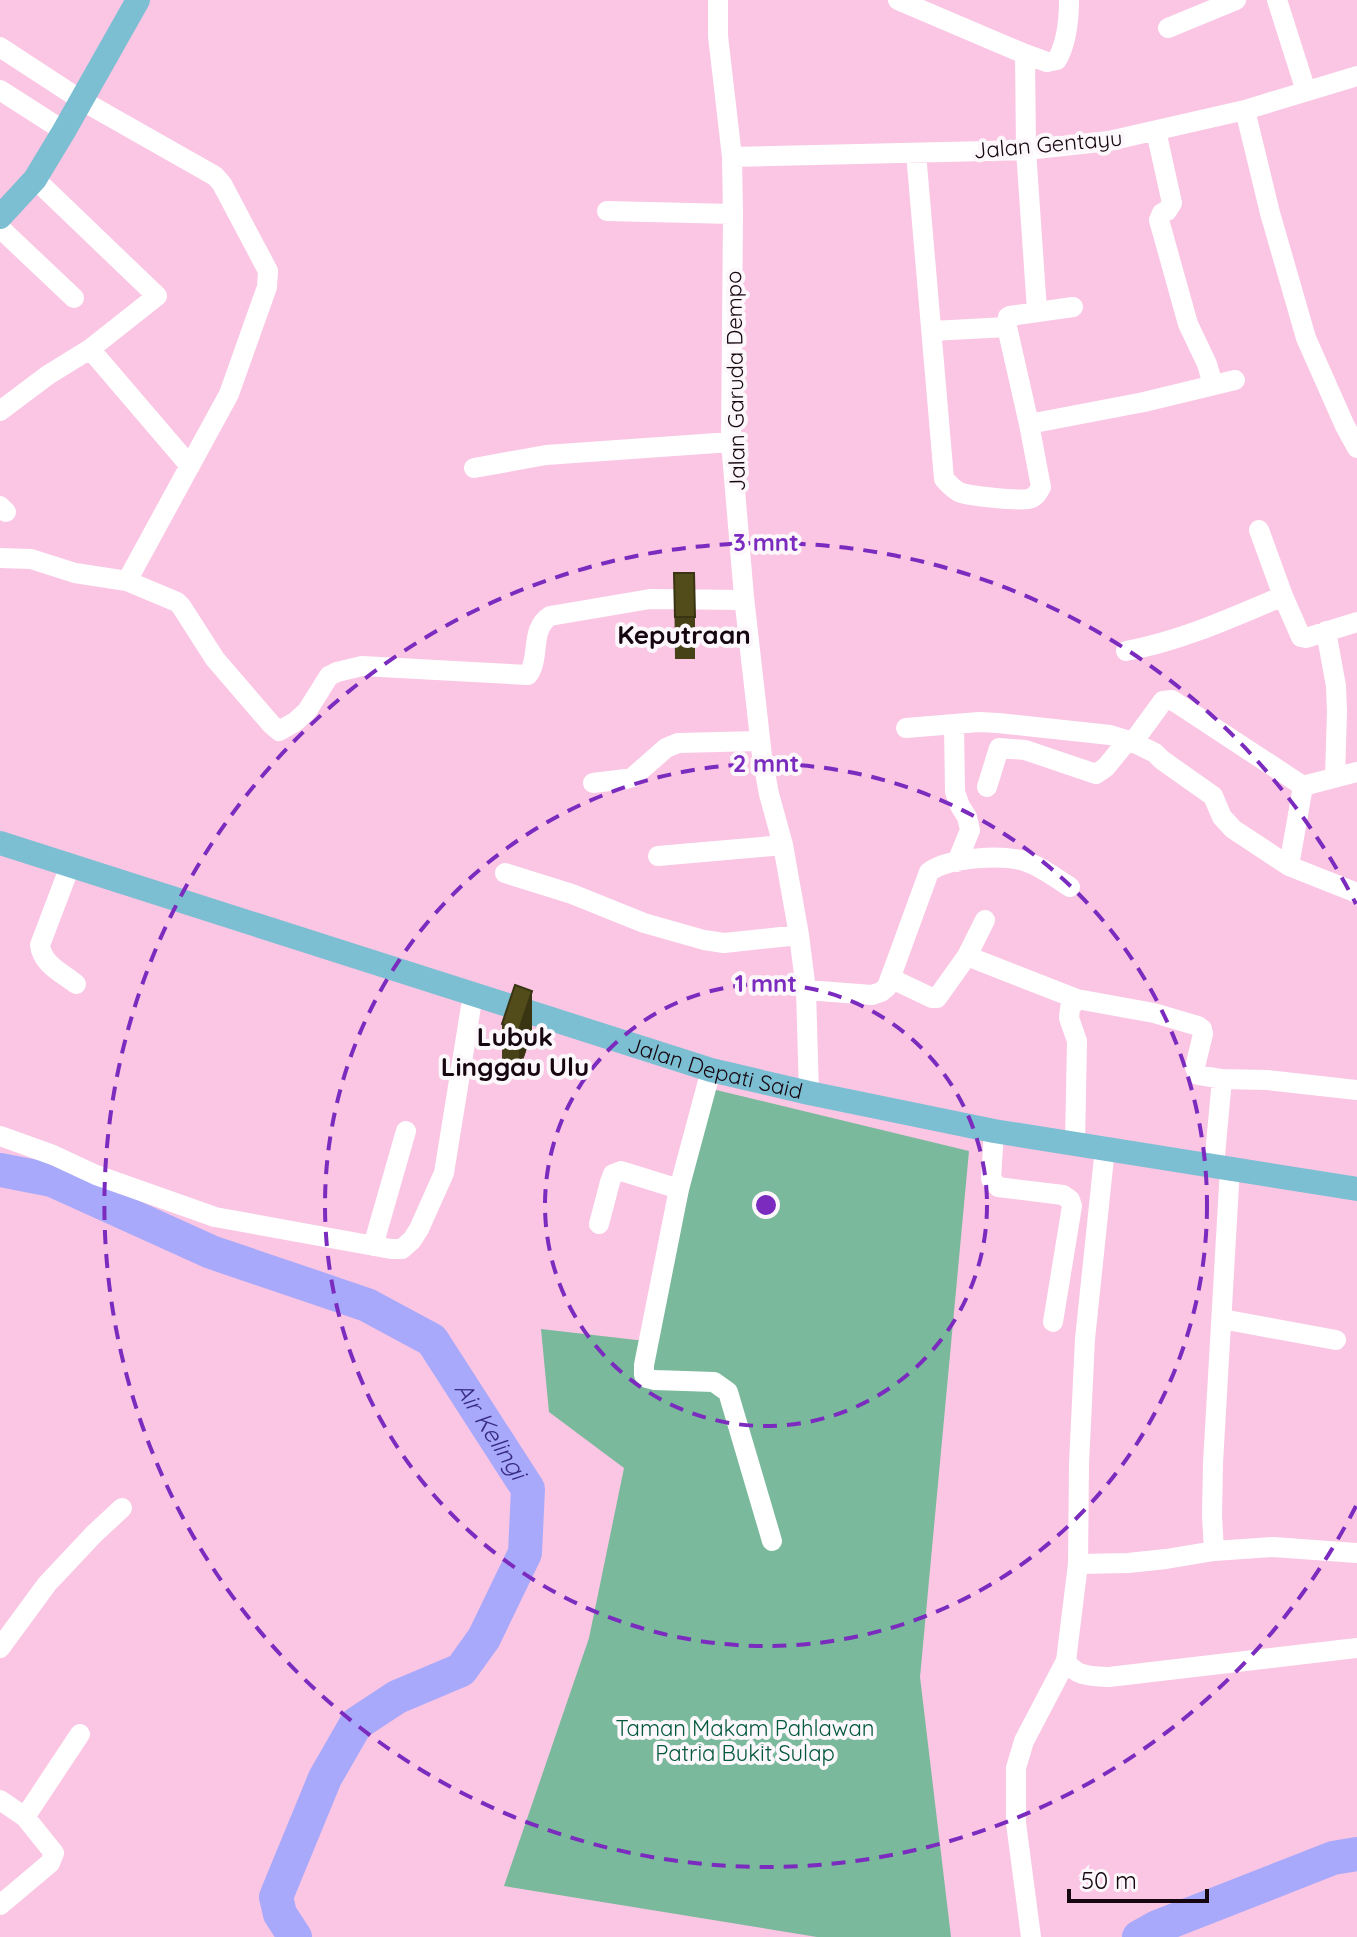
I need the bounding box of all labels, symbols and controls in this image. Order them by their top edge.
street label: Jalan Gentayu [972,124,1124,164]
street label: Jalan Garuda Dempo [719,270,751,492]
text: 3 mnt [733,527,799,557]
district label: Keputraan [617,618,751,651]
text: 2 mnt [733,748,799,778]
text: 1 mnt [735,968,797,998]
district label: Lubuk Linggau Ulu [441,1020,589,1083]
street label: Jalan Depati Said [624,1030,805,1105]
centre of rings [752,1191,780,1219]
water label: Air Kelingi [449,1376,535,1487]
park label: Taman Makam Pahlawan Patria Bukit Sulap [616,1714,874,1767]
scale bar [1069,1853,1207,1903]
text: 50 m [1081,1865,1137,1895]

